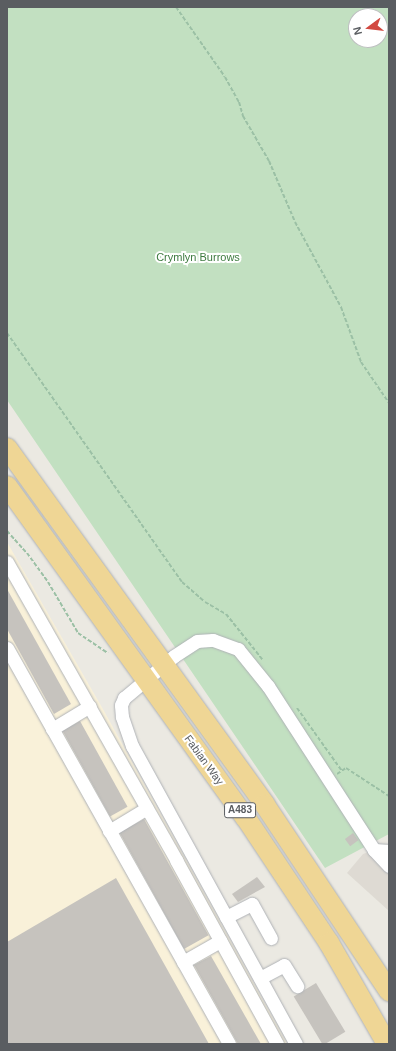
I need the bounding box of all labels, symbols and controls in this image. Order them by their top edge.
north arrow [348,8,388,48]
text: N [351,25,364,36]
park label: Crymlyn Burrows [156,250,240,264]
street label: Fabian Way [182,733,226,787]
road number: A483 [224,802,256,818]

